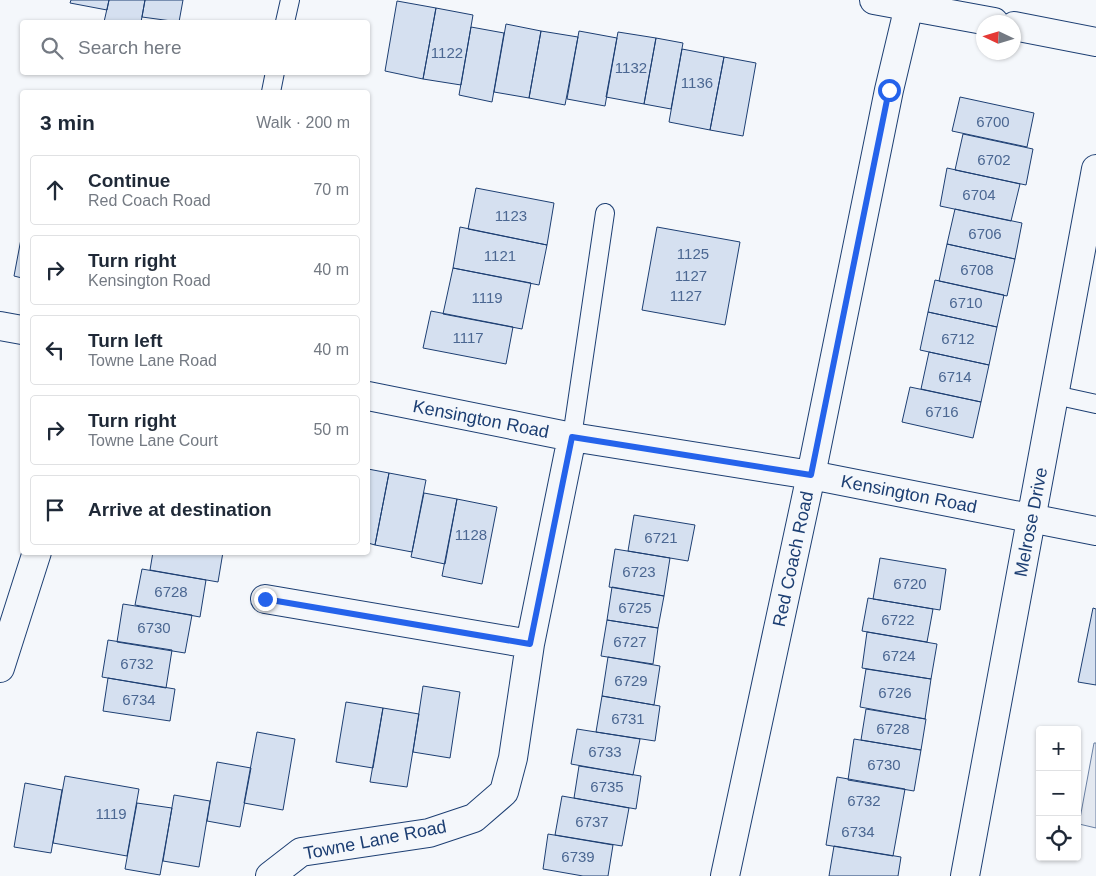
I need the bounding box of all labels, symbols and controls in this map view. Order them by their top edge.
north arrow [976,15,1021,60]
search box [20,20,370,75]
icon: search [38,34,66,62]
text: Search here [78,37,182,58]
house number: 1122 [431,44,463,61]
house number: 1132 [615,59,647,76]
house number: 1136 [681,74,713,91]
route start [878,79,901,102]
text: 3 min [40,111,95,134]
house number: 6700 [976,113,1010,130]
text: Walk · 200 m [256,114,350,131]
house number: 6702 [977,151,1011,168]
text: Continue [88,170,170,191]
icon: ahead [41,176,69,204]
text: 70 m [313,181,349,198]
house number: 6704 [962,186,996,203]
text: Red Coach Road [88,192,211,209]
house number: 1123 [495,207,527,224]
house number: 6706 [968,225,1002,242]
house number: 1125 [677,245,709,262]
house number: 1121 [484,247,516,264]
text: Turn right [88,250,176,271]
icon: right [41,256,69,284]
text: 40 m [313,261,349,278]
house number: 6708 [960,261,994,278]
house number: 1127 [675,267,707,284]
text: Kensington Road [88,272,211,289]
house number: 1127 [670,287,702,304]
house number: 1119 [471,289,503,306]
house number: 6710 [949,294,983,311]
house number: 1117 [452,329,484,346]
text: Turn left [88,330,163,351]
house number: 6712 [941,330,975,347]
icon: left [41,336,69,364]
text: 40 m [313,341,349,358]
text: Towne Lane Road [88,352,217,369]
house number: 6714 [938,368,972,385]
street label: Kensington Road [411,396,551,442]
house number: 6716 [925,403,959,420]
text: Turn right [88,410,176,431]
icon: right [41,416,69,444]
text: 50 m [313,421,349,438]
text: Towne Lane Court [88,432,218,449]
street label: Melrose Drive [1011,466,1051,578]
street label: Kensington Road [839,471,979,517]
street label: Red Coach Road [769,489,817,629]
icon: arrive [41,496,69,524]
text: Arrive at destination [88,499,272,520]
house number: 1128 [455,526,487,543]
house number: 6721 [644,529,678,546]
house number: 6723 [622,563,656,580]
house number: 6720 [893,575,927,592]
house number: 6728 [154,583,188,600]
route end [254,588,277,611]
house number: 6725 [618,599,652,616]
house number: 6722 [881,611,915,628]
house number: 6730 [137,619,171,636]
house number: 6727 [613,633,647,650]
house number: 6724 [882,647,916,664]
house number: 6732 [120,655,154,672]
house number: 6729 [614,672,648,689]
house number: 6726 [878,684,912,701]
house number: 6734 [122,691,156,708]
house number: 6731 [611,710,645,727]
house number: 6728 [876,720,910,737]
map controls [1036,726,1081,861]
button: + [1036,726,1081,771]
house number: 6733 [588,743,622,760]
house number: 6730 [867,756,901,773]
button: − [1036,771,1081,816]
house number: 6735 [590,778,624,795]
house number: 6732 [847,792,881,809]
house number: 1119 [95,805,127,822]
house number: 6737 [575,813,609,830]
street label: Towne Lane Road [302,816,448,864]
button: locate [1036,816,1081,861]
house number: 6734 [841,823,875,840]
house number: 6739 [561,848,595,865]

